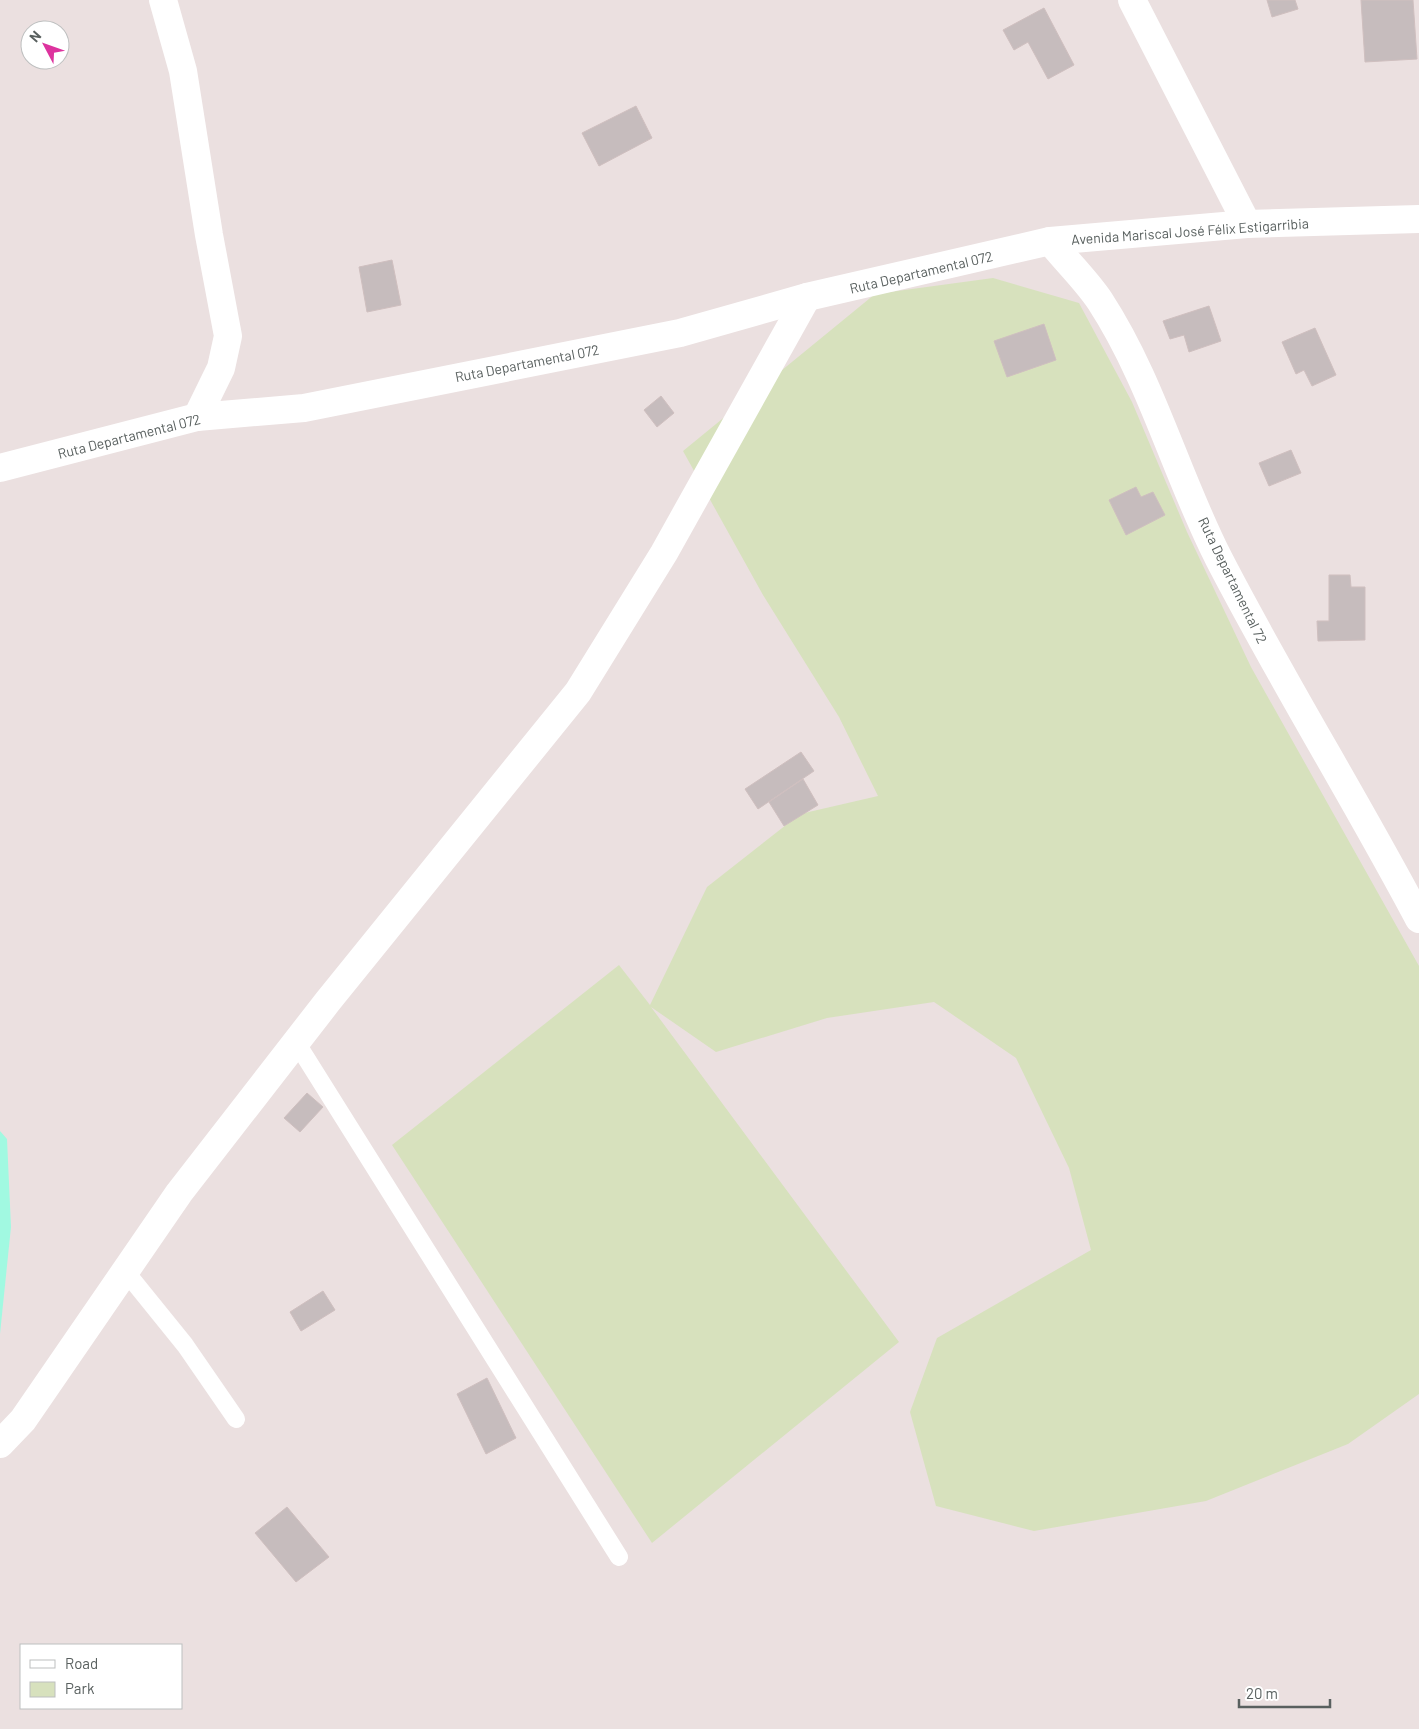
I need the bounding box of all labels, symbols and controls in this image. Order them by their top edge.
north arrow [20,20,70,70]
text: N [25,27,44,45]
street label: Avenida Mariscal José Félix Estigarribia [1071,214,1309,248]
street label: Ruta Departamental 072 [848,247,994,297]
street label: Ruta Departamental 072 [453,341,601,385]
street label: Ruta Departamental 072 [56,410,202,462]
street label: Ruta Departamental 72 [1195,514,1271,646]
legend [20,1644,182,1709]
text: Road [65,1654,98,1672]
scale bar [1239,1676,1330,1708]
text: Park [65,1679,95,1697]
text: 20 m [1246,1684,1278,1702]

